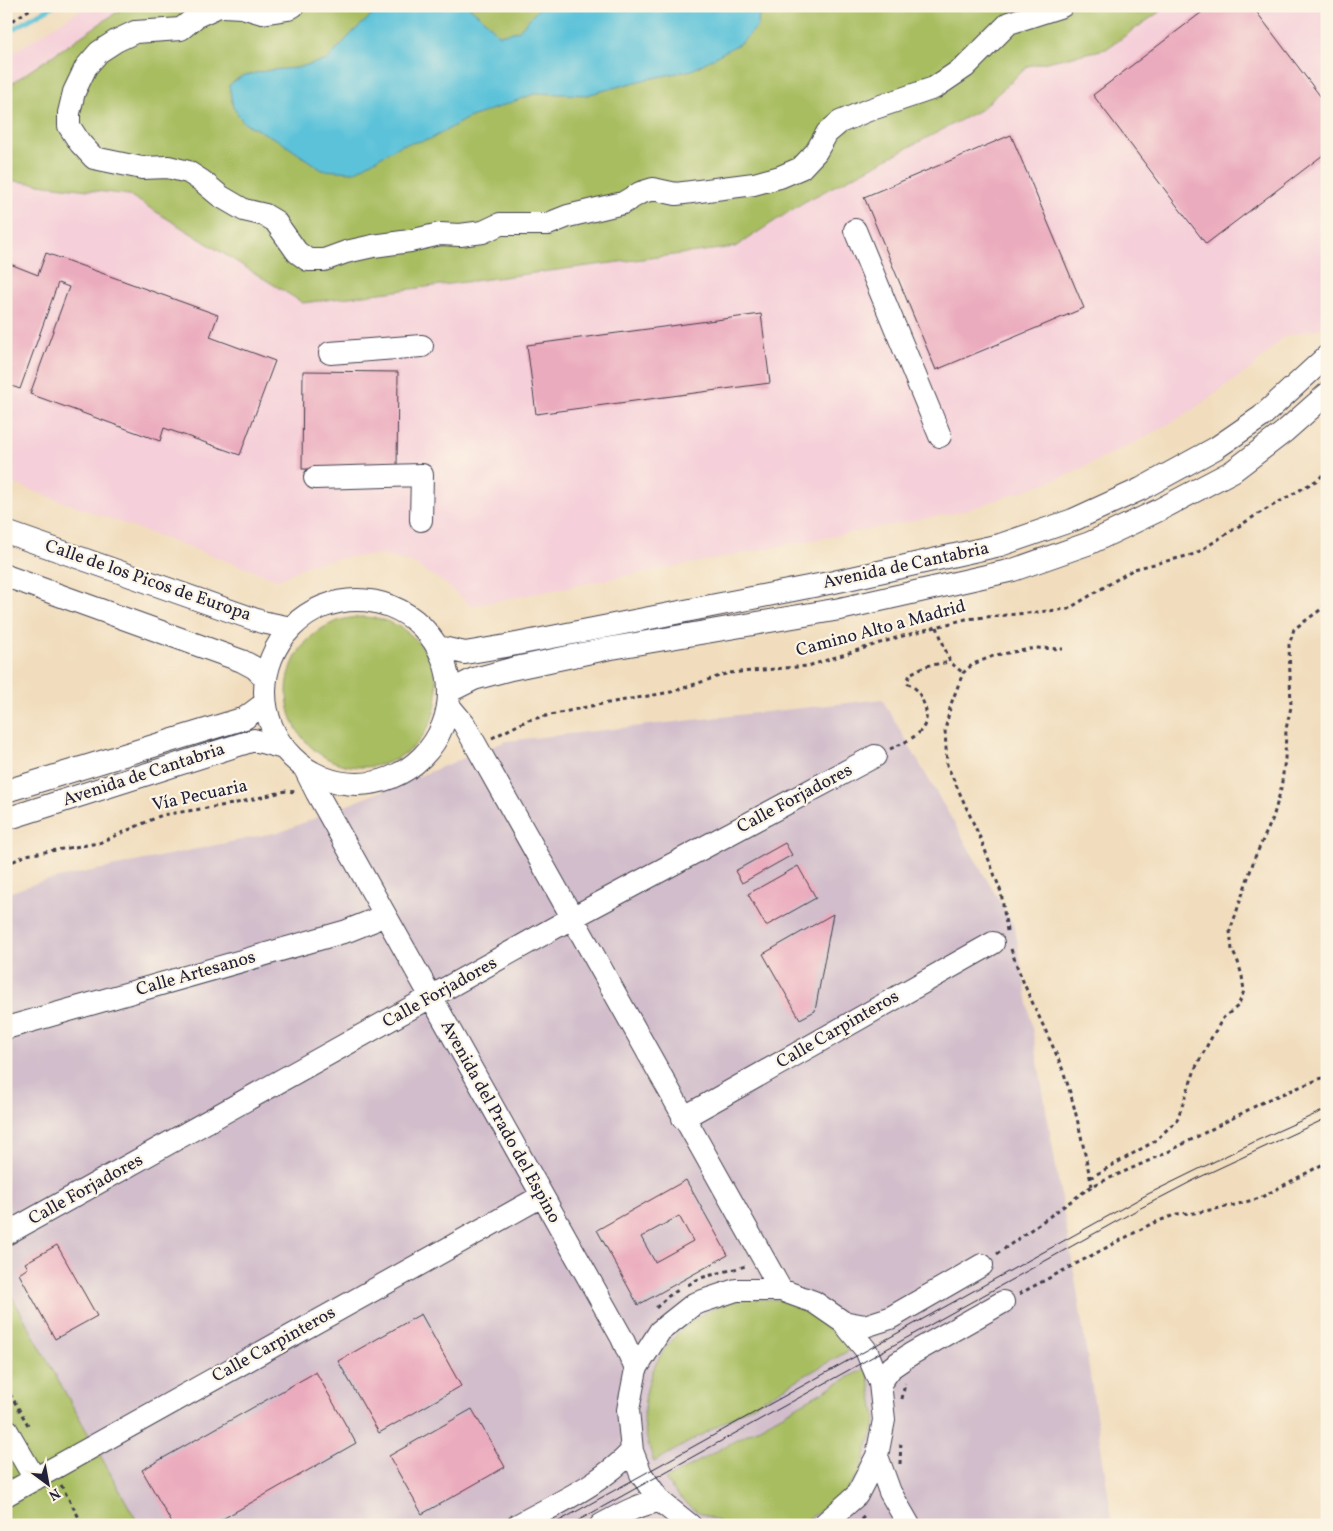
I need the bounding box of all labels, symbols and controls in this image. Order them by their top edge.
street label: Calle de los Picos de Europa [42,534,255,628]
street label: Avenida de Cantabria [821,536,991,596]
street label: Camino Alto a Madrid [793,594,969,664]
street label: Avenida de Cantabria [60,737,228,813]
street label: Calle Forjadores [733,758,857,840]
street label: Vía Pecuaria [150,774,250,818]
street label: Calle Artesanos [133,945,259,1003]
street label: Calle Forjadores [378,951,502,1035]
street label: Calle Carpinteros [772,985,904,1075]
street label: Avenida del Prado del Espino [434,1016,566,1228]
street label: Calle Forjadores [24,1148,148,1232]
street label: Calle Carpinteros [208,1301,340,1389]
north arrow [22,1458,72,1508]
text: N [45,1483,63,1505]

